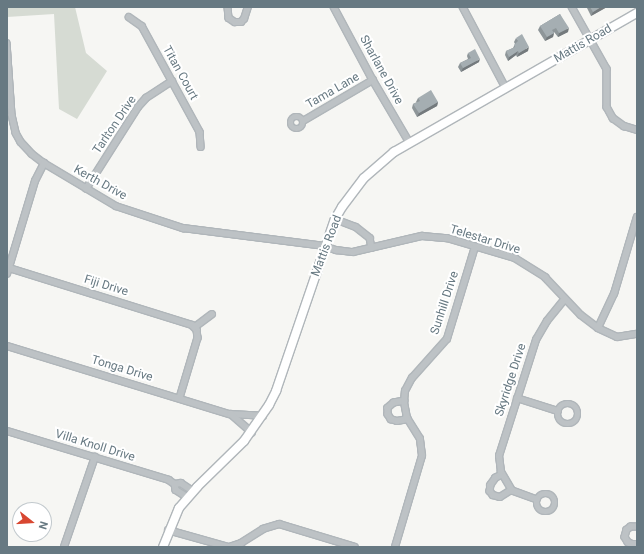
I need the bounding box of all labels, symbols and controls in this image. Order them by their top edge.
street label: Mattis Road [551,22,615,66]
street label: Sharlane Drive [356,33,406,107]
street label: Titan Court [159,43,201,103]
street label: Tama Lane [304,70,362,112]
street label: Tarlton Drive [90,93,140,157]
street label: Kerth Drive [71,163,129,203]
street label: Mattis Road [309,213,345,279]
street label: Telestar Drive [448,222,522,258]
street label: Sunhill Drive [428,270,462,336]
street label: Fiji Drive [82,272,130,300]
street label: Skyridge Drive [492,342,530,418]
street label: Tonga Drive [90,353,154,385]
street label: Villa Knoll Drive [53,427,137,465]
north arrow [12,502,52,542]
text: N [36,520,50,531]

